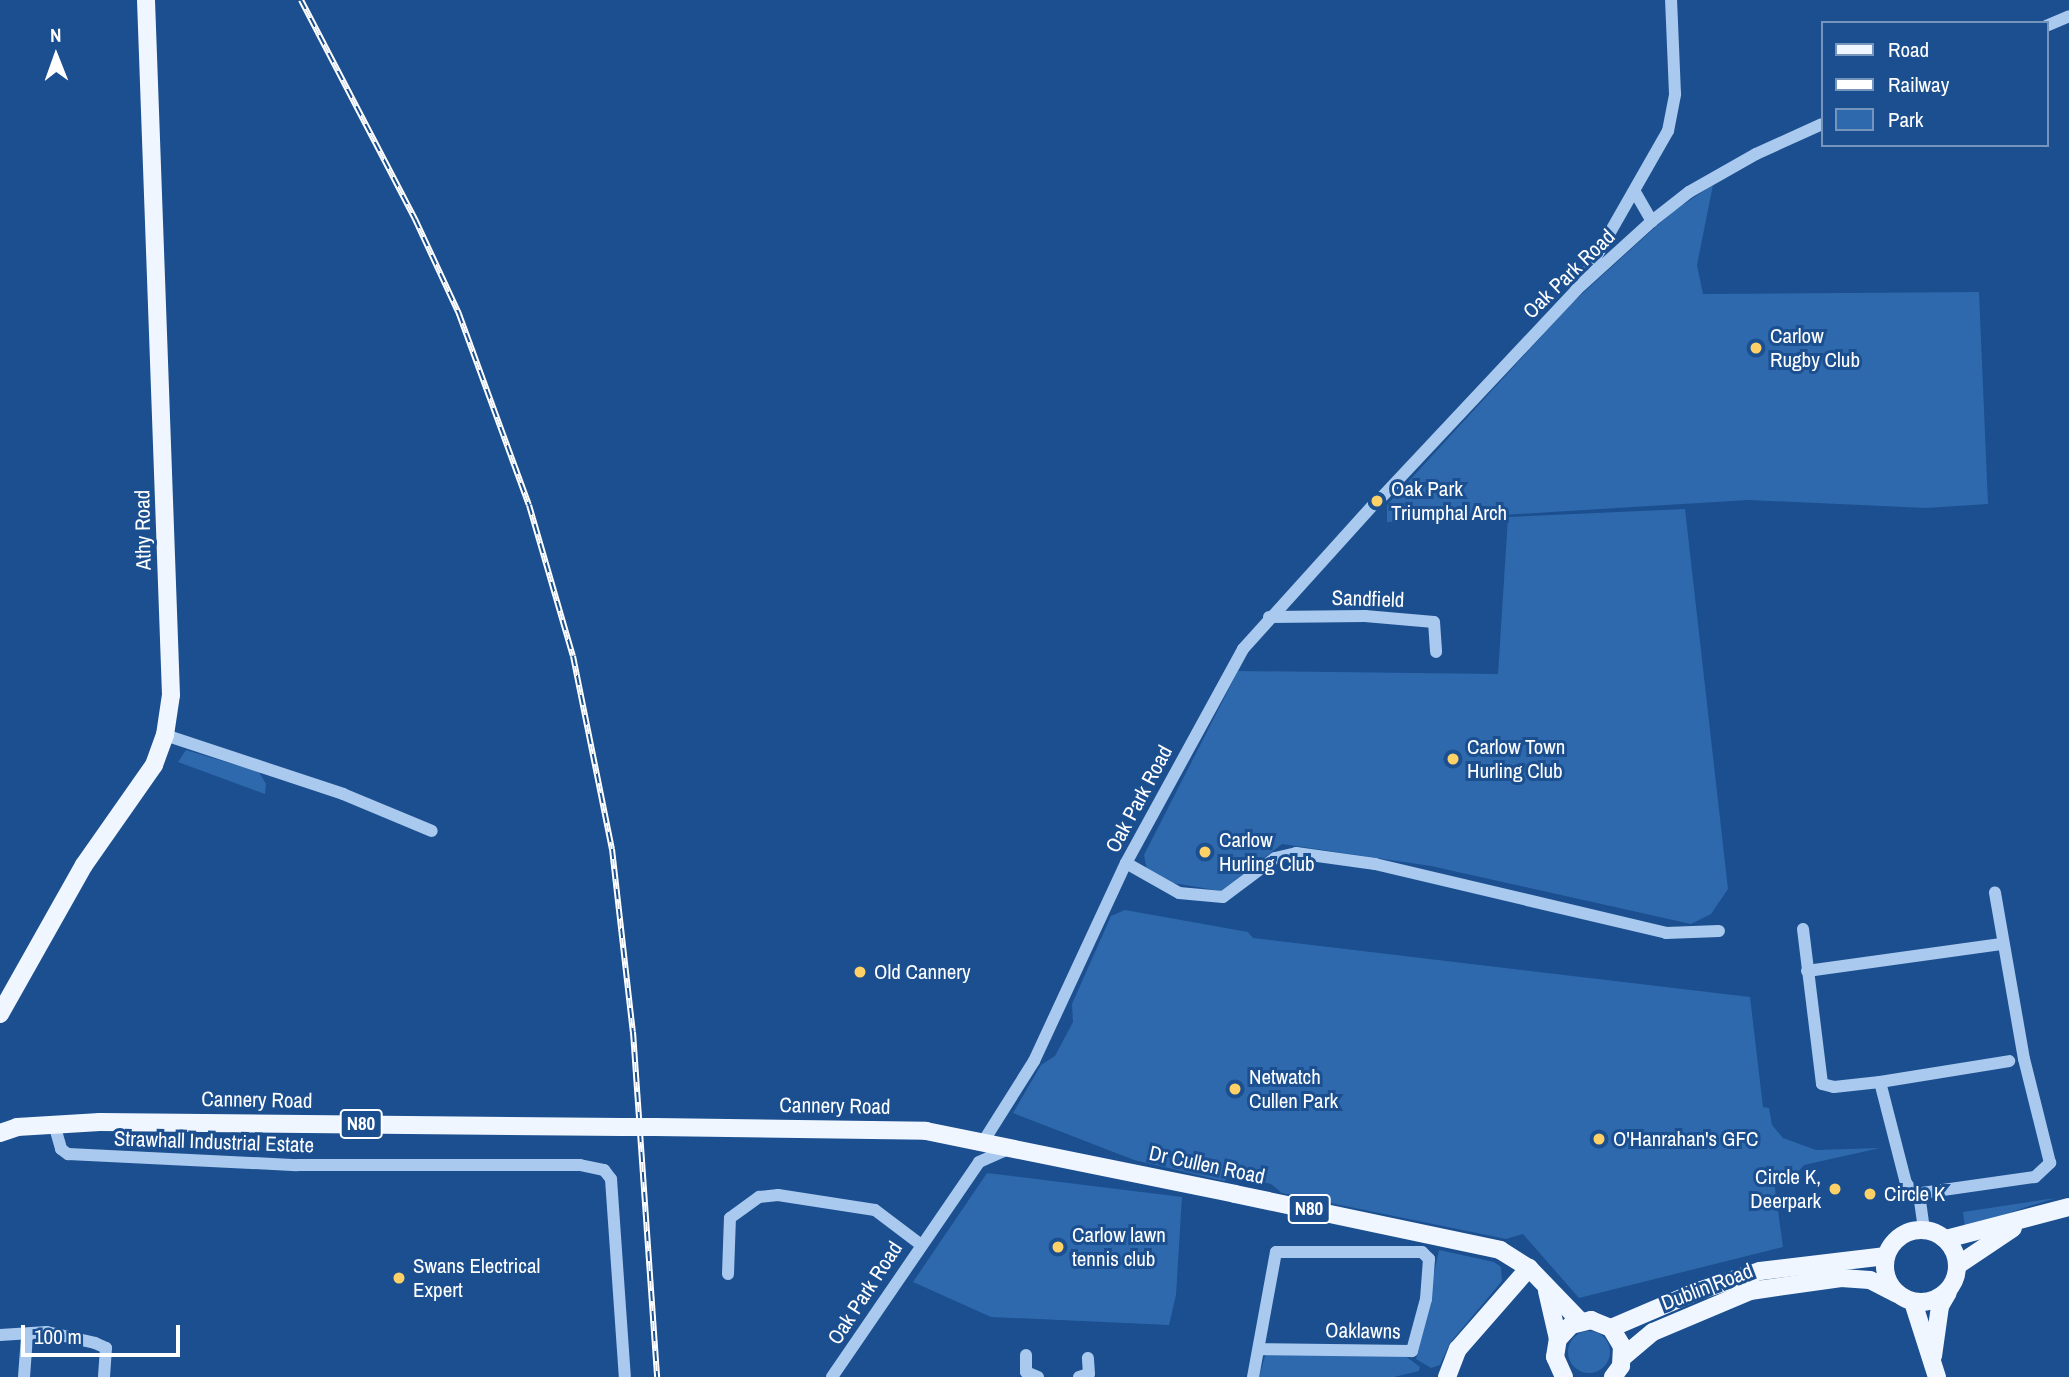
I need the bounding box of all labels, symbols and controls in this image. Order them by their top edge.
north arrow [21,21,91,91]
legend [1820,21,2048,147]
text: N [50,22,61,48]
text: Road [1888,35,1929,64]
text: Railway [1888,70,1949,99]
text: Park [1888,105,1923,134]
street label: Oak Park Road [1518,224,1620,324]
place label: Carlow Rugby Club [1770,323,1860,373]
marker: Carlow Rugby Club [1748,340,1764,356]
place label: Oak Park Triumphal Arch [1391,476,1508,526]
street label: Athy Road [130,490,156,570]
marker: Oak Park Triumphal Arch [1369,493,1385,509]
street label: Sandfield [1331,585,1405,613]
place label: Carlow Town Hurling Club [1467,734,1566,784]
street label: Oak Park Road [1100,741,1178,857]
marker: Carlow Town Hurling Club [1445,751,1461,767]
place label: Carlow Hurling Club [1219,827,1315,877]
marker: Carlow Hurling Club [1197,844,1213,860]
place label: Old Cannery [874,959,971,985]
marker: Old Cannery [852,964,868,980]
place label: Netwatch Cullen Park [1249,1064,1338,1114]
marker: Netwatch Cullen Park [1227,1081,1243,1097]
street label: Cannery Road [201,1086,313,1114]
street label: Cannery Road [779,1092,891,1120]
road number: N80 [338,1108,384,1140]
street label: Strawhall Industrial Estate [114,1126,314,1158]
place label: O'Hanrahan's GFC [1613,1126,1758,1152]
marker: O'Hanrahan's GFC [1591,1131,1607,1147]
street label: Dr Cullen Road [1147,1140,1267,1190]
place label: Circle K, Deerpark [1750,1164,1821,1214]
marker: Circle K, Deerpark [1827,1181,1843,1197]
place label: Circle K [1884,1181,1945,1207]
marker: Circle K [1862,1186,1878,1202]
road number: N80 [1286,1194,1332,1224]
place label: Carlow lawn tennis club [1072,1222,1166,1272]
street label: Oak Park Road [822,1237,908,1349]
marker: Carlow lawn tennis club [1050,1239,1066,1255]
place label: Swans Electrical Expert [413,1253,540,1303]
street label: Dublin Road [1658,1258,1756,1316]
marker: Swans Electrical Expert [391,1270,407,1286]
scale bar [24,1310,184,1354]
street label: Oaklawns [1325,1318,1401,1344]
text: 100 m [34,1322,82,1351]

